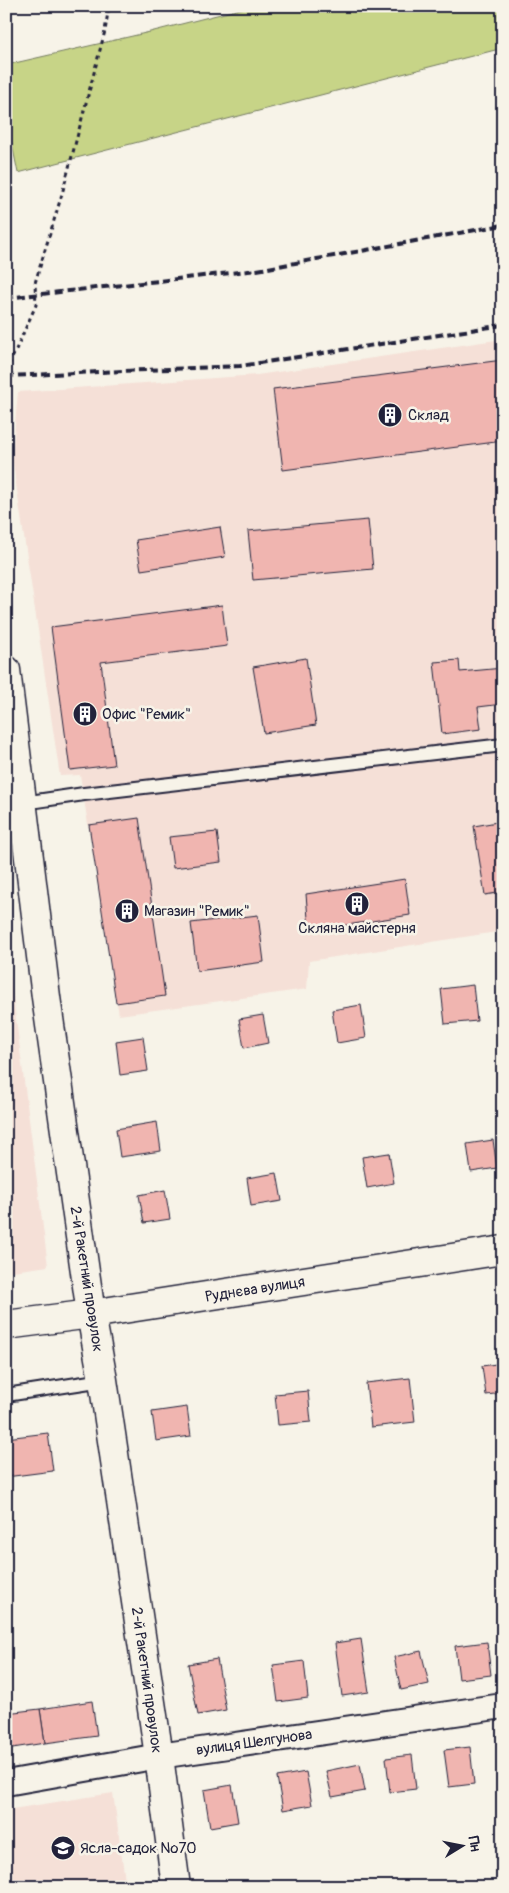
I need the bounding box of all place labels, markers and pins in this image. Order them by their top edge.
building icon: Склад [377,402,403,428]
place label: Склад [408,406,449,425]
building icon: Офис "Ремик" [72,701,98,727]
place label: Офис "Ремик" [102,705,191,724]
building icon: Скляна майстерня [344,891,370,917]
building icon: Магазин "Ремик" [114,898,140,924]
place label: Магазин "Ремик" [144,902,250,921]
place label: Скляна майстерня [298,919,416,938]
school or university icon: Ясла-садок №70 [50,1835,76,1861]
place label: Ясла-садок №70 [80,1839,197,1858]

